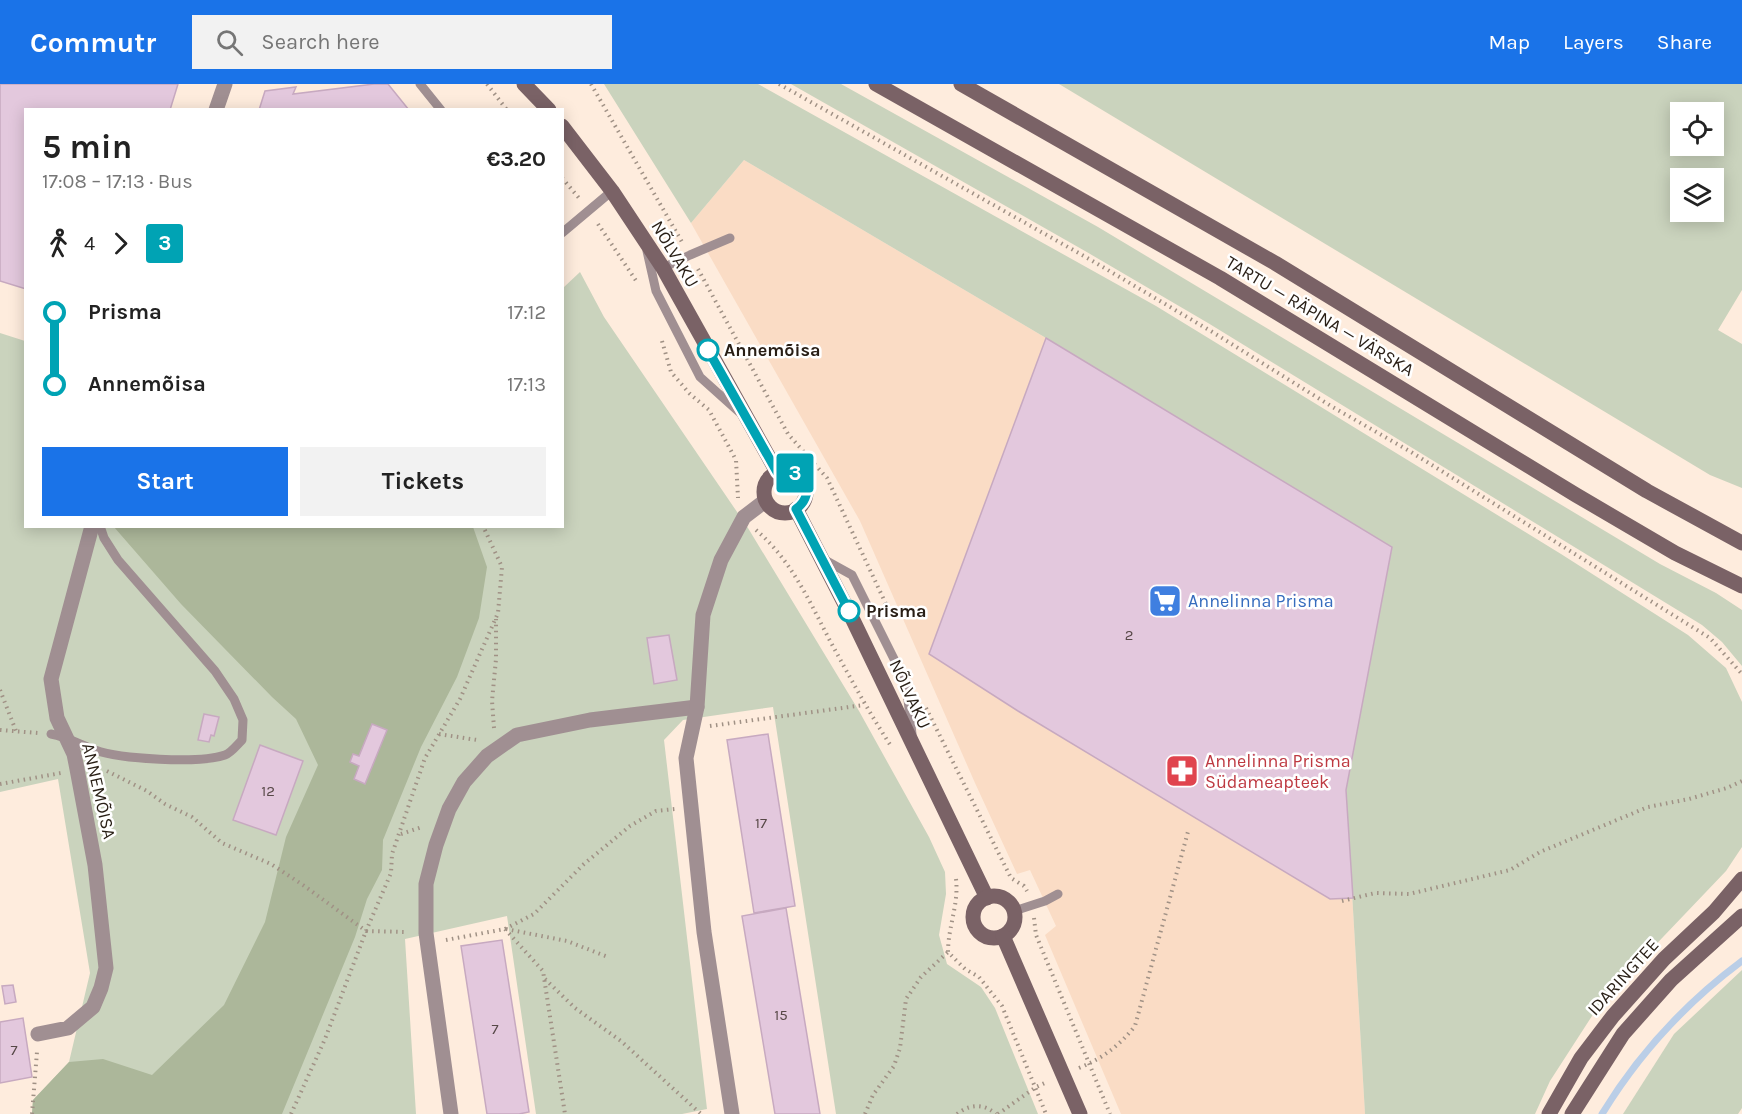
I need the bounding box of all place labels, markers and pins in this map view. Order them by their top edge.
marker: Annemõisa [697,339,719,361]
place label: Annemõisa [724,339,820,361]
supermarket icon: Annelinna Prisma [1147,583,1183,619]
place label: Annelinna Prisma [1188,590,1334,612]
marker: Prisma [838,600,860,622]
place label: Prisma [866,600,927,622]
place label: Annelinna Prisma Südameapteek [1205,750,1351,793]
pharmacy icon: Annelinna Prisma Südameapteek [1164,753,1200,789]

